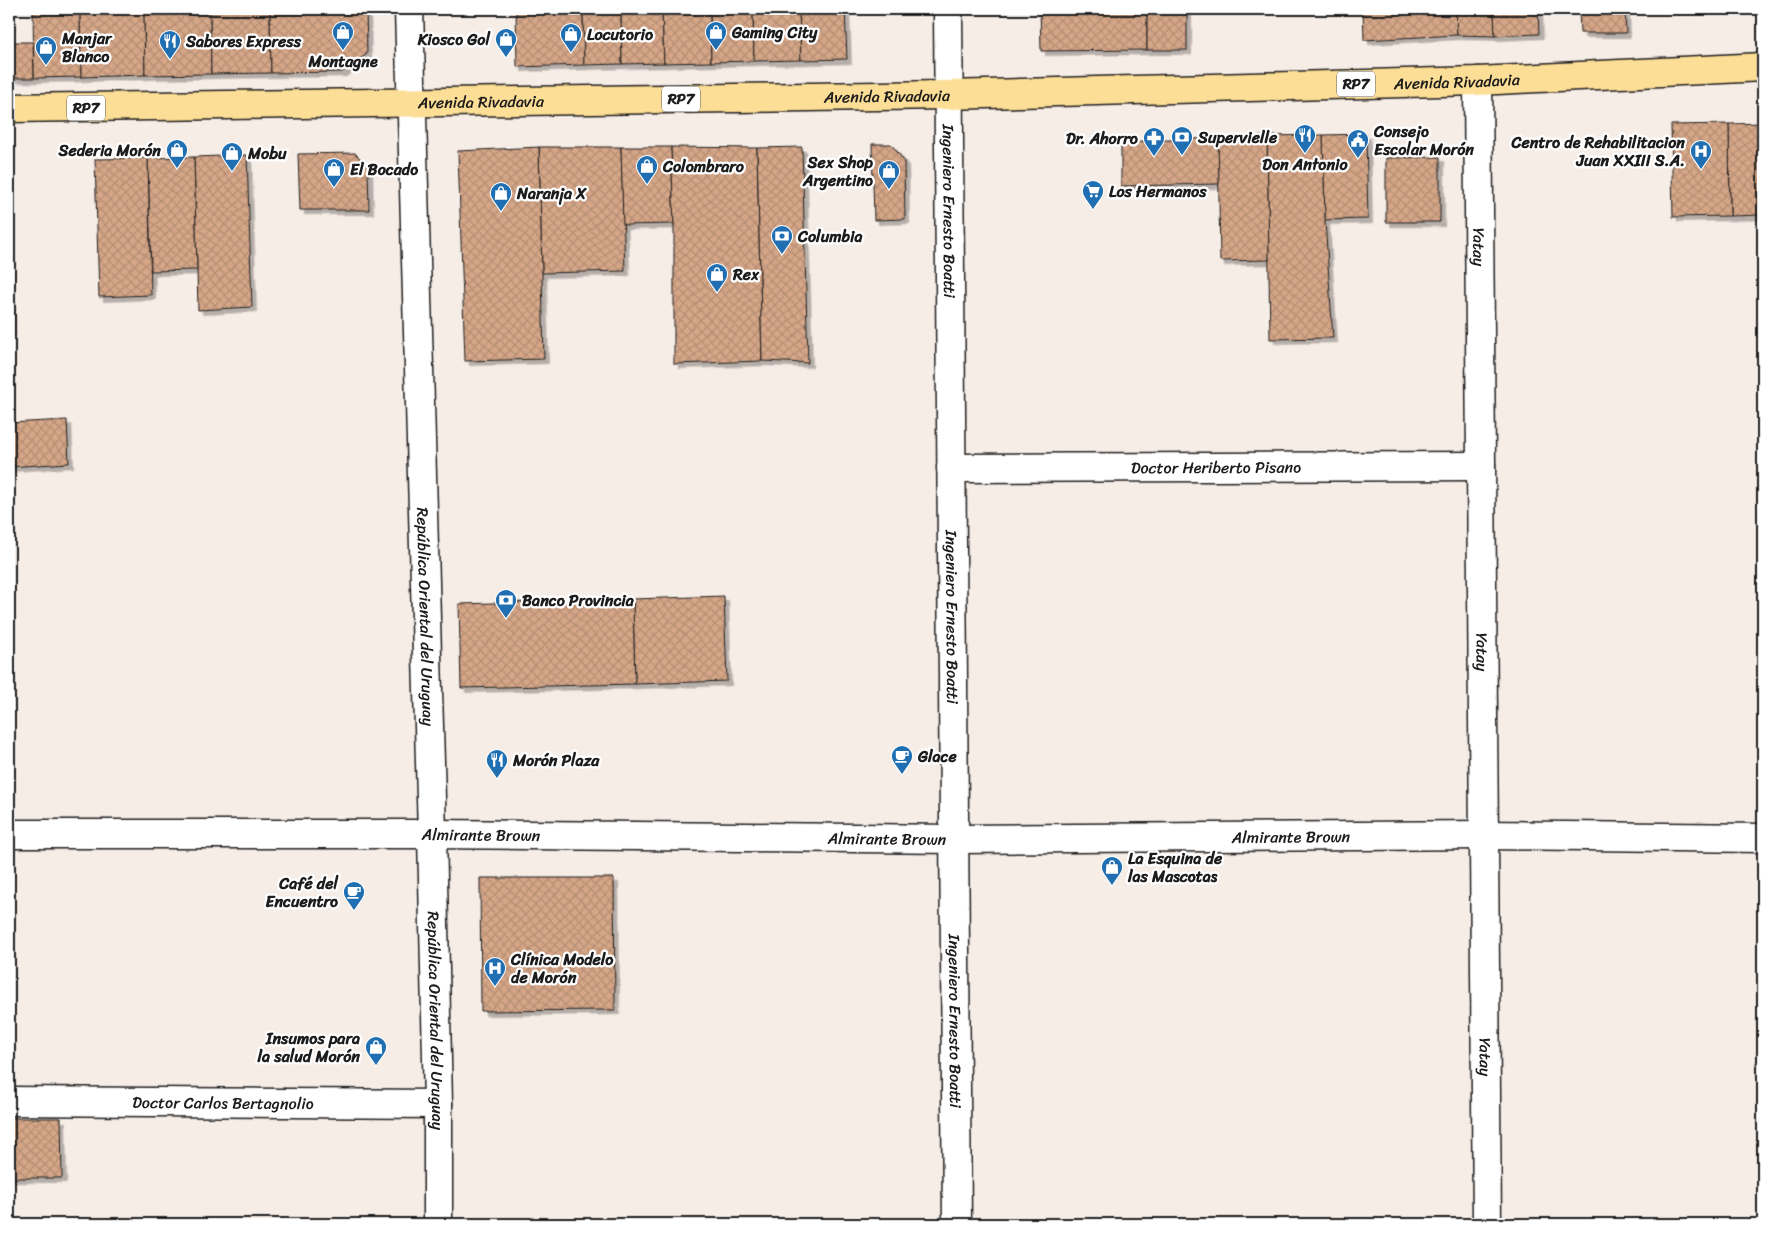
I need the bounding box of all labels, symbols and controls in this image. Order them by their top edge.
place label: Gaming City [731,18,818,47]
shop icon: Montagne [331,20,355,51]
place label: Locutorio [587,20,654,49]
shop icon: Gaming City [704,20,728,51]
shop icon: Locutorio [559,22,583,53]
place label: Manjar Blanco [61,24,113,71]
place label: Kiosco Gol [417,25,491,54]
place label: Sabores Express [185,27,302,56]
shop icon: Kiosco Gol [494,27,518,58]
restaurant icon: Sabores Express [158,29,182,60]
shop icon: Manjar Blanco [34,35,58,66]
place label: Montagne [307,47,378,76]
street label: Avenida Rivadavia [1392,64,1521,98]
road number: RP7 [1337,72,1375,96]
street label: Avenida Rivadavia [823,80,951,111]
street label: Avenida Rivadavia [417,86,545,117]
road number: RP7 [662,86,700,112]
road number: RP7 [67,96,105,120]
place label: Consejo Escolar Morón [1373,117,1474,164]
street label: Ingeniero Ernesto Boatti [934,123,965,299]
place label: Supervielle [1197,123,1278,152]
restaurant icon: Don Antonio [1293,123,1317,154]
place label: Dr. Ahorro [1066,124,1139,153]
bank icon: Supervielle [1170,125,1194,156]
pharmacy icon: Dr. Ahorro [1142,126,1166,157]
public building icon: Consejo Escolar Morón [1346,128,1370,159]
place label: Centro de Rehabilitacion Juan XXIII S.A. [1511,128,1685,175]
place label: Sederia Morón [57,136,161,165]
shop icon: Sederia Morón [165,138,189,169]
place label: Mobu [247,139,287,168]
hospital icon: Centro de Rehabilitacion Juan XXIII S.A. [1689,139,1713,170]
shop icon: Mobu [220,141,244,172]
place label: Sex Shop Argentino [802,148,874,195]
place label: Don Antonio [1262,150,1349,179]
place label: Colombraro [662,152,745,181]
shop icon: Colombraro [635,154,659,185]
place label: El Bocado [350,155,418,184]
shop icon: El Bocado [322,157,346,188]
shop icon: Sex Shop Argentino [877,159,901,190]
place label: Los Hermanos [1109,177,1207,206]
place label: Naranja X [516,179,587,208]
supermarket icon: Los Hermanos [1081,179,1105,210]
shop icon: Naranja X [489,181,513,212]
place label: Columbia [797,222,863,251]
bank icon: Columbia [770,224,794,255]
street label: Yatay [1465,228,1494,267]
place label: Rex [732,260,760,289]
shop icon: Rex [705,262,729,293]
street label: Doctor Heriberto Pisano [1131,452,1301,482]
street label: República Oriental del Uruguay [408,507,444,727]
street label: Ingeniero Ernesto Boatti [937,529,968,705]
place label: Banco Provincia [522,586,635,615]
bank icon: Banco Provincia [494,588,518,619]
street label: Yatay [1468,633,1497,672]
place label: Glace [917,742,958,771]
cafe icon: Glace [890,744,914,775]
place label: Morón Plaza [512,746,600,775]
restaurant icon: Morón Plaza [485,748,509,779]
street label: Almirante Brown [421,820,541,850]
street label: Almirante Brown [1231,822,1351,851]
street label: Almirante Brown [827,823,947,853]
place label: La Esquina de las Mascotas [1127,844,1223,891]
shop icon: La Esquina de las Mascotas [1100,855,1124,886]
place label: Café del Encuentro [266,869,339,916]
cafe icon: Café del Encuentro [342,880,366,911]
street label: República Oriental del Uruguay [419,911,453,1131]
street label: Ingeniero Ernesto Boatti [940,933,971,1109]
place label: Clínica Modelo de Morón [510,945,614,992]
hospital icon: Clínica Modelo de Morón [483,956,507,987]
place label: Insumos para la salud Morón [257,1024,360,1071]
shop icon: Insumos para la salud Morón [364,1035,388,1066]
street label: Yatay [1471,1038,1500,1077]
street label: Doctor Carlos Bertagnolio [132,1087,314,1118]

